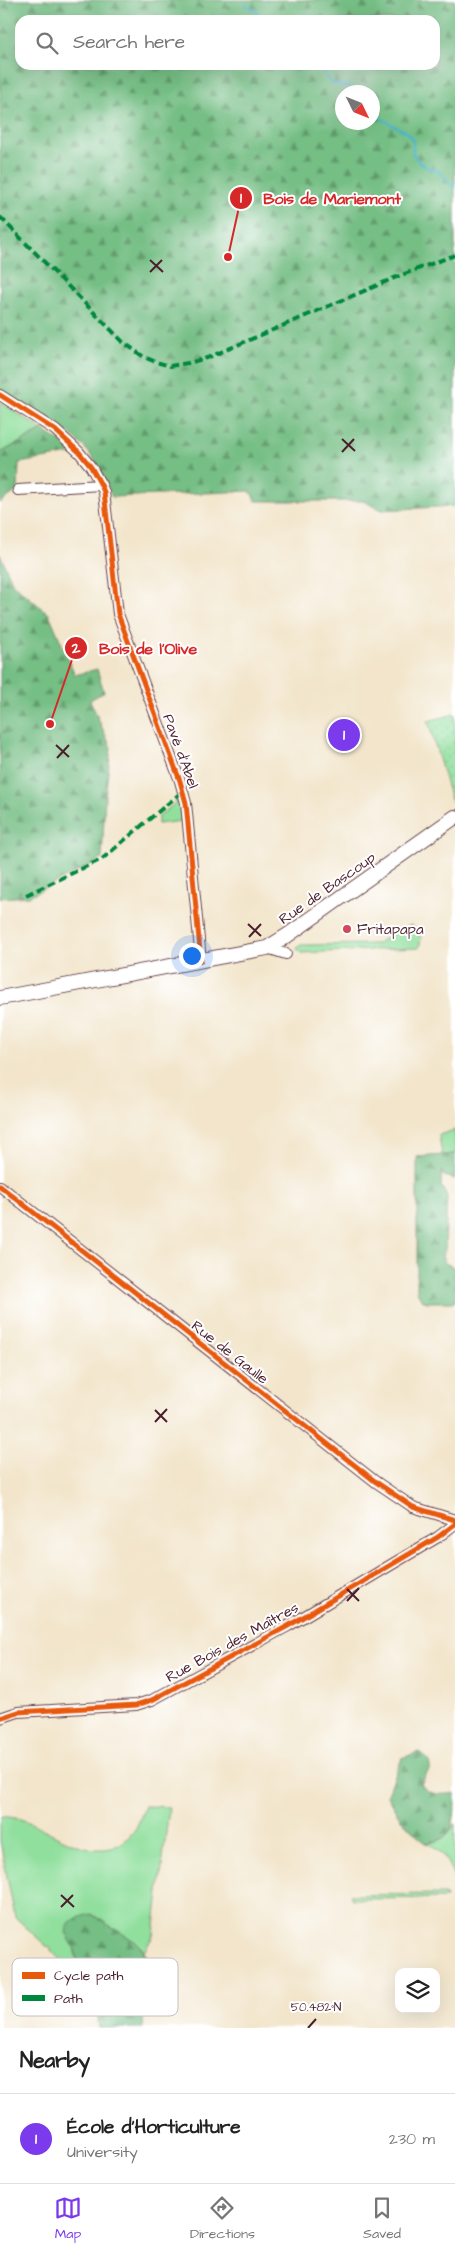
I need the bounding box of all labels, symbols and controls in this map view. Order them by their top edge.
search box [15,15,440,70]
icon: search [33,29,61,57]
text: Search here [73,29,185,56]
north arrow [335,85,380,130]
callout: Bois de Mariemont [228,183,411,214]
text: 1 [240,188,242,209]
text: Bois de Mariemont [263,188,401,210]
callout: Bois de l'Olive [64,633,207,664]
text: 2 [71,638,81,659]
text: Bois de l'Olive [99,638,197,660]
street label: Pavé d'Abel [157,711,204,791]
pin: 1 [328,716,360,754]
street label: Rue de Bascoup [275,847,380,930]
place label: Fritapapa [357,919,424,940]
marker: Fritapapa [341,923,353,935]
your location [179,943,205,969]
street label: Rue de Gaulle [187,1316,273,1389]
street label: Rue Bois des Maîtres [162,1597,303,1688]
legend [12,1958,178,2016]
text: Cycle path [54,1966,123,1986]
map controls [395,1968,440,2013]
button: layers [395,1968,440,2013]
text: Path [54,1989,83,2009]
text: 50.482°N [291,1999,342,2016]
text: Nearby [20,2046,90,2075]
text: École d'Horticulture [67,2114,241,2141]
text: 1 [35,2128,37,2150]
text: 230 m [389,2128,435,2150]
text: University [67,2141,138,2163]
tab: Map [54,2194,82,2244]
tab: Directions [190,2194,255,2244]
tab: Saved [363,2194,401,2244]

